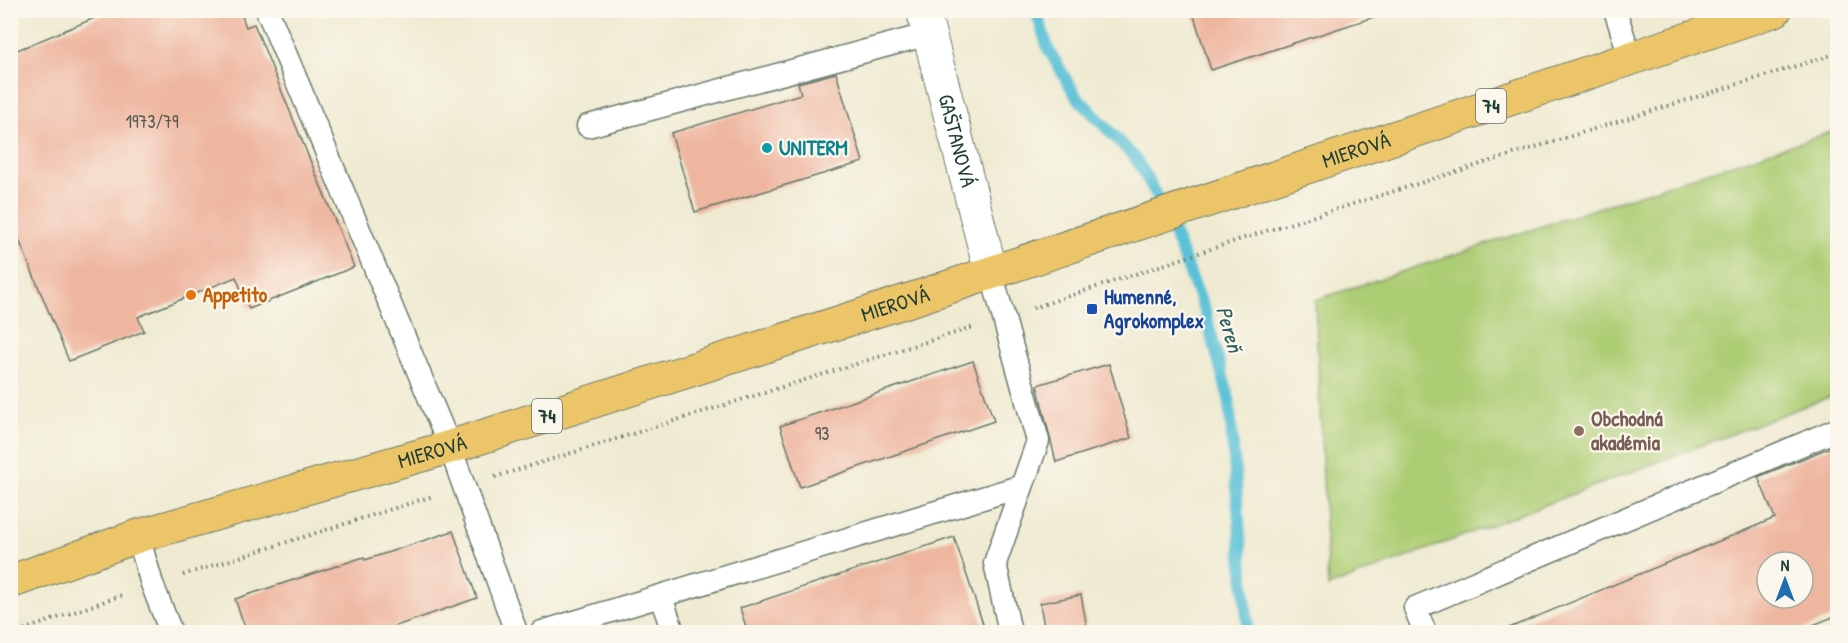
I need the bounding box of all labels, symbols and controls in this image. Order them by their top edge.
road number: 74 [1476,89,1506,123]
street label: GAŠTANOVÁ [931,91,983,190]
house number: 1973/79 [125,109,179,134]
street label: MIEROVÁ [1318,125,1394,175]
place label: UNITERM [779,133,848,162]
marker: UNITERM [760,141,774,155]
place label: Appetito [203,280,268,310]
street label: MIEROVÁ [857,280,933,329]
place label: Humenné, Agrokomplex [1104,282,1204,336]
marker: Appetito [184,288,198,302]
marker: Humenné, Agrokomplex [1085,302,1099,316]
water label: Pereň [1209,303,1251,357]
road number: 74 [532,399,562,433]
place label: Obchodná akadémia [1591,404,1663,457]
house number: 93 [815,421,829,446]
marker: Obchodná akadémia [1572,424,1586,438]
street label: MIEROVÁ [394,428,470,475]
north arrow [1755,550,1815,610]
text: N [1781,554,1790,576]

